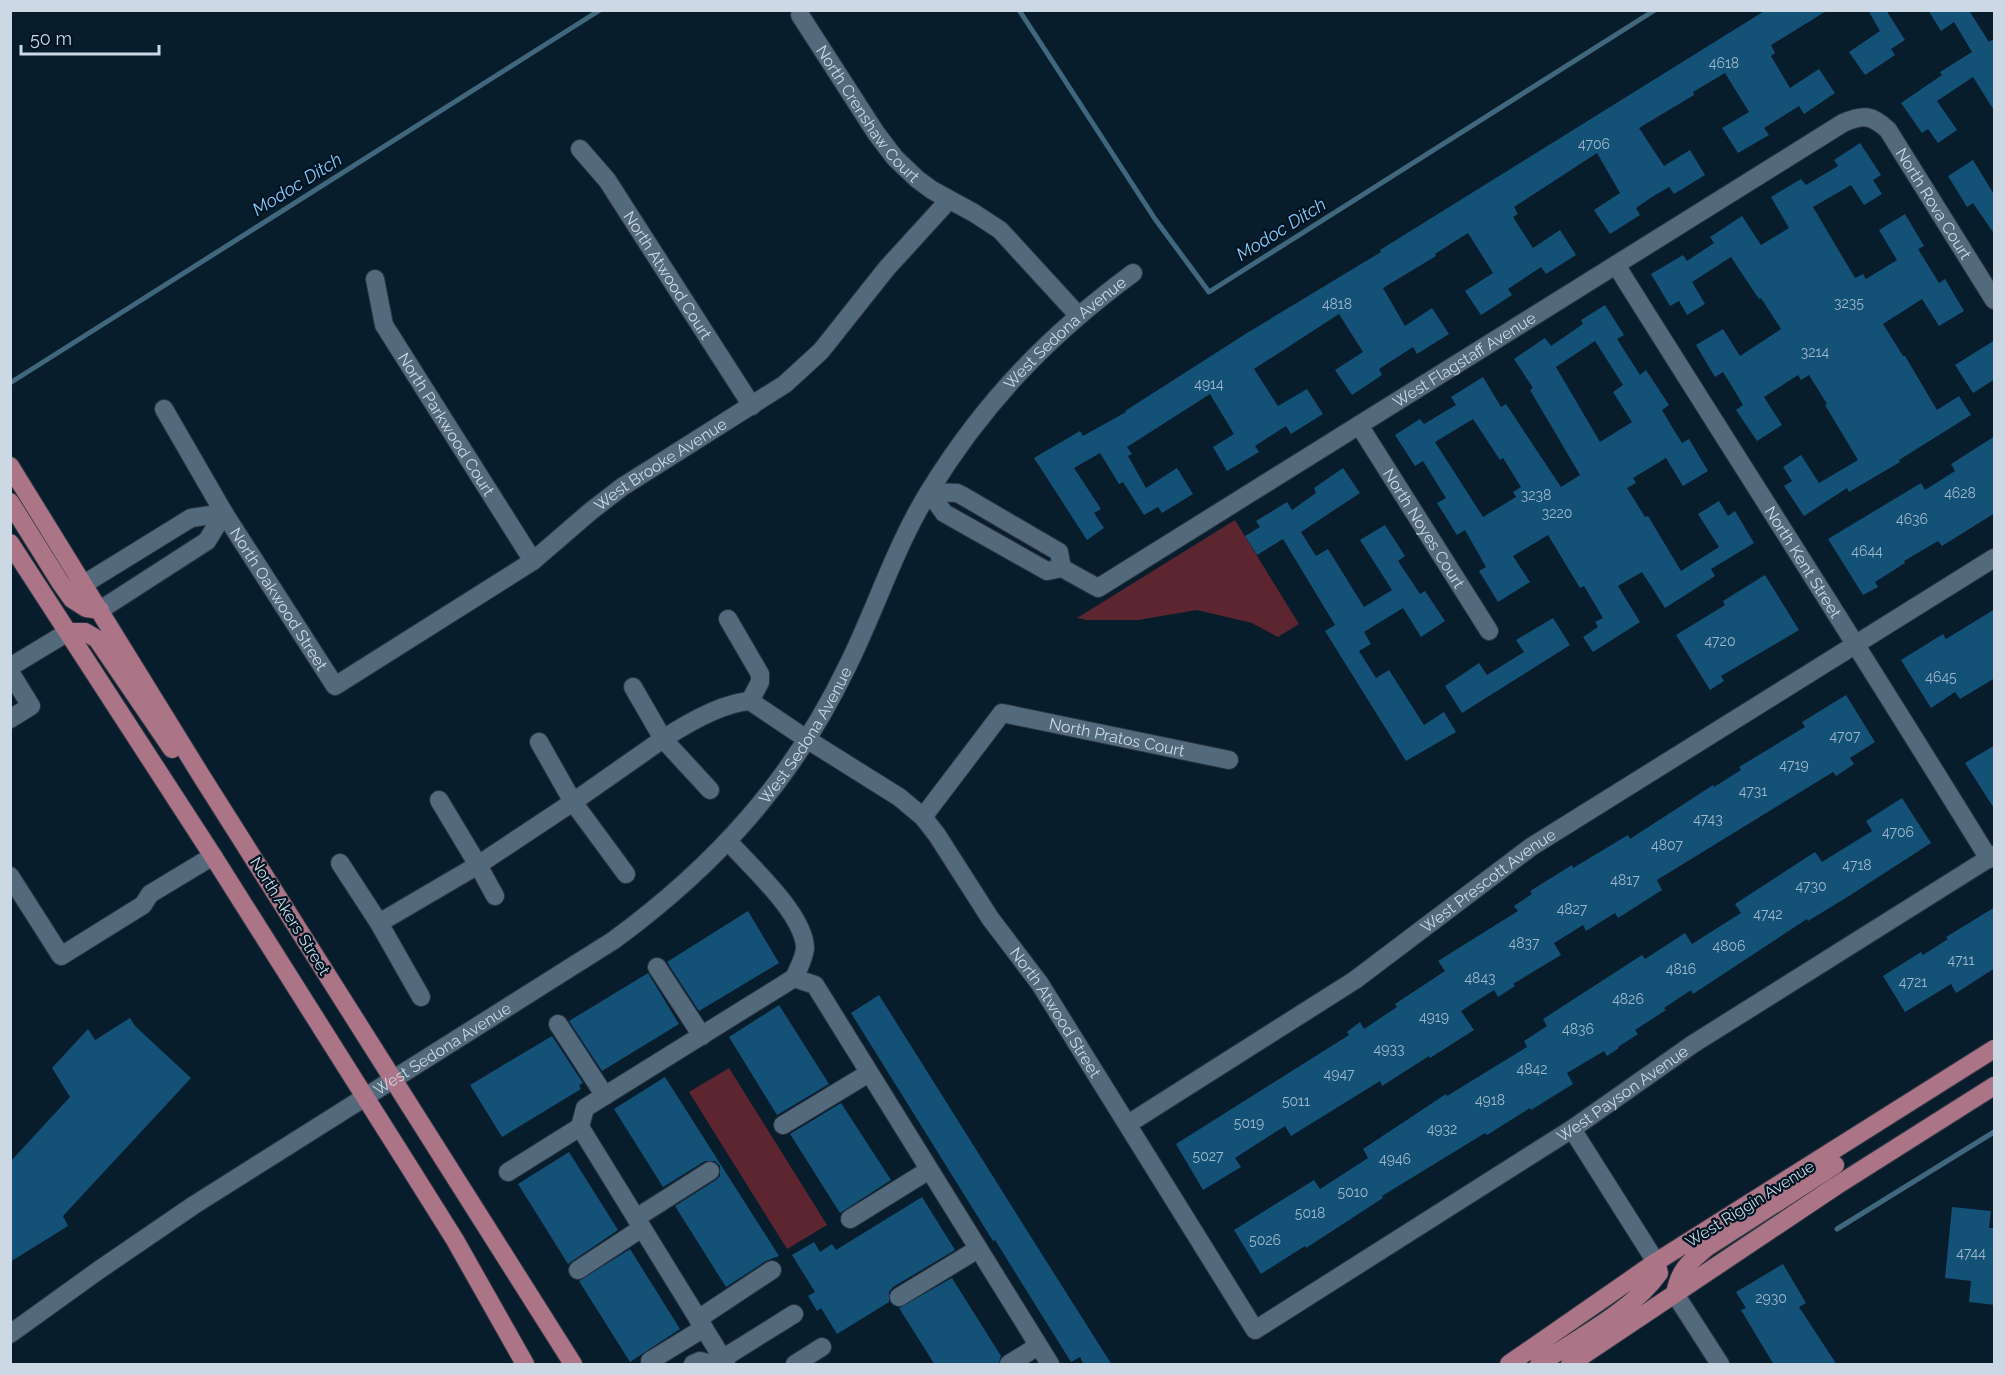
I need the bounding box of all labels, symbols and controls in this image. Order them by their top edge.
scale bar [21,18,159,56]
text: 50 m [30,28,72,49]
street label: North Crenshaw Court [812,42,924,186]
house number: 4618 [1709,55,1739,71]
house number: 4706 [1578,136,1610,152]
street label: North Rova Court [1892,144,1976,263]
water label: Modoc Ditch [248,148,346,220]
water label: Modoc Ditch [1232,193,1330,265]
street label: North Atwood Court [620,207,716,343]
street label: West Sedona Avenue [1000,272,1130,393]
house number: 3235 [1834,295,1864,311]
house number: 4818 [1322,296,1352,312]
street label: West Flagstaff Avenue [1389,308,1539,411]
house number: 3214 [1801,344,1830,360]
street label: North Parkwood Court [394,349,499,500]
house number: 4914 [1194,376,1224,392]
street label: West Brooke Avenue [590,414,730,515]
street label: North Noyes Court [1379,465,1469,592]
house number: 4628 [1944,485,1976,501]
house number: 3238 [1521,487,1551,503]
street label: North Kent Street [1761,502,1846,622]
house number: 3220 [1542,505,1572,521]
house number: 4636 [1896,511,1928,527]
street label: North Oakwood Street [226,524,332,674]
house number: 4644 [1851,543,1883,559]
house number: 4720 [1705,633,1735,649]
street label: West Sedona Avenue [755,663,855,807]
house number: 4645 [1925,669,1957,685]
street label: North Pratos Court [1047,714,1187,760]
house number: 4707 [1830,728,1861,744]
house number: 4719 [1779,757,1809,773]
house number: 4731 [1739,783,1767,799]
house number: 4743 [1693,811,1723,827]
street label: West Prescott Avenue [1417,824,1559,937]
house number: 4706 [1882,824,1914,840]
house number: 4807 [1651,837,1683,853]
street label: North Akers Street [246,853,334,979]
house number: 4718 [1842,857,1872,873]
house number: 4817 [1610,872,1640,888]
house number: 4730 [1795,878,1827,894]
house number: 4827 [1557,901,1588,917]
house number: 4742 [1753,906,1783,922]
house number: 4837 [1509,935,1540,951]
house number: 4806 [1713,938,1745,954]
street label: North Atwood Street [1006,944,1106,1081]
house number: 4711 [1947,952,1975,968]
house number: 4816 [1666,961,1696,977]
house number: 4843 [1464,970,1496,986]
house number: 4721 [1899,974,1927,990]
house number: 4826 [1612,991,1644,1007]
street label: West Sedona Avenue [370,998,514,1099]
house number: 4919 [1419,1009,1449,1025]
house number: 4836 [1562,1021,1594,1037]
house number: 4933 [1374,1041,1404,1057]
street label: West Payson Avenue [1553,1041,1691,1146]
house number: 4842 [1517,1061,1547,1077]
house number: 4947 [1324,1066,1355,1082]
house number: 4918 [1475,1092,1505,1108]
house number: 5011 [1282,1093,1310,1109]
house number: 5019 [1234,1115,1264,1131]
house number: 4932 [1427,1121,1457,1137]
house number: 5027 [1193,1148,1224,1164]
house number: 4946 [1379,1151,1411,1167]
street label: West Riggin Avenue [1682,1157,1818,1251]
house number: 5010 [1338,1184,1368,1200]
house number: 5018 [1295,1205,1325,1221]
house number: 5026 [1249,1232,1281,1248]
house number: 4744 [1956,1245,1986,1261]
house number: 2930 [1755,1290,1787,1306]

